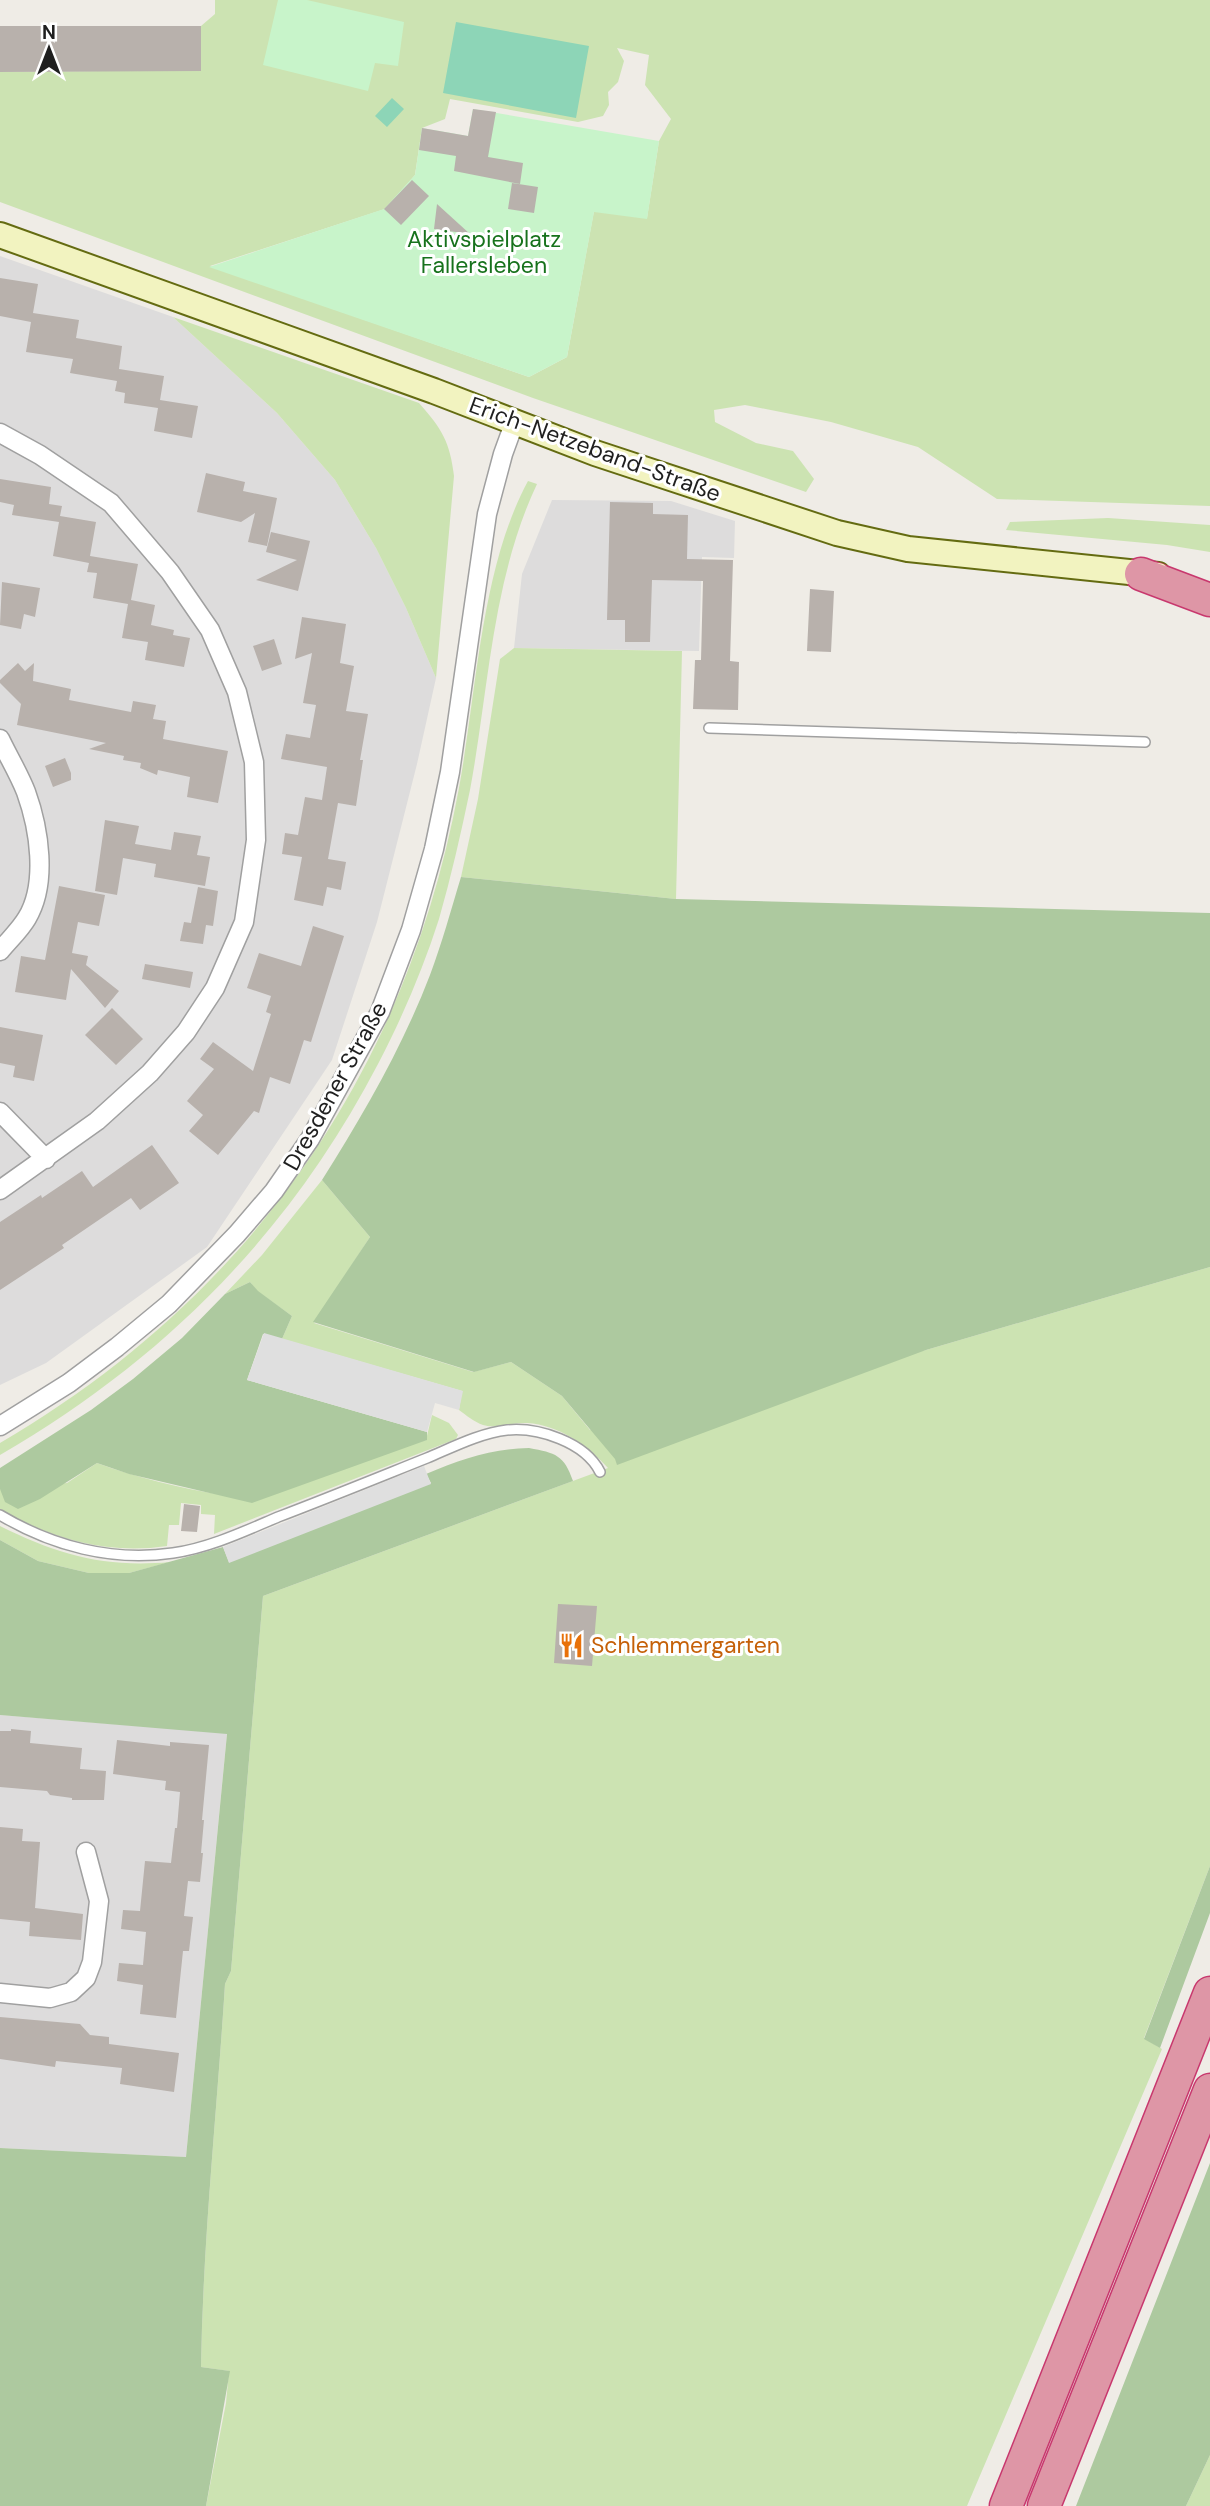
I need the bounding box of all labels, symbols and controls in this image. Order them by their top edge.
north arrow [14,14,84,84]
text: N [42,20,56,45]
park label: Aktivspielplatz Fallersleben [407,224,561,280]
street label: Erich-Netzeband-Straße [465,390,725,508]
street label: Dresdener Straße [276,996,394,1176]
place label: Schlemmergarten [591,1630,780,1660]
restaurant icon: Schlemmergarten [557,1631,585,1659]

